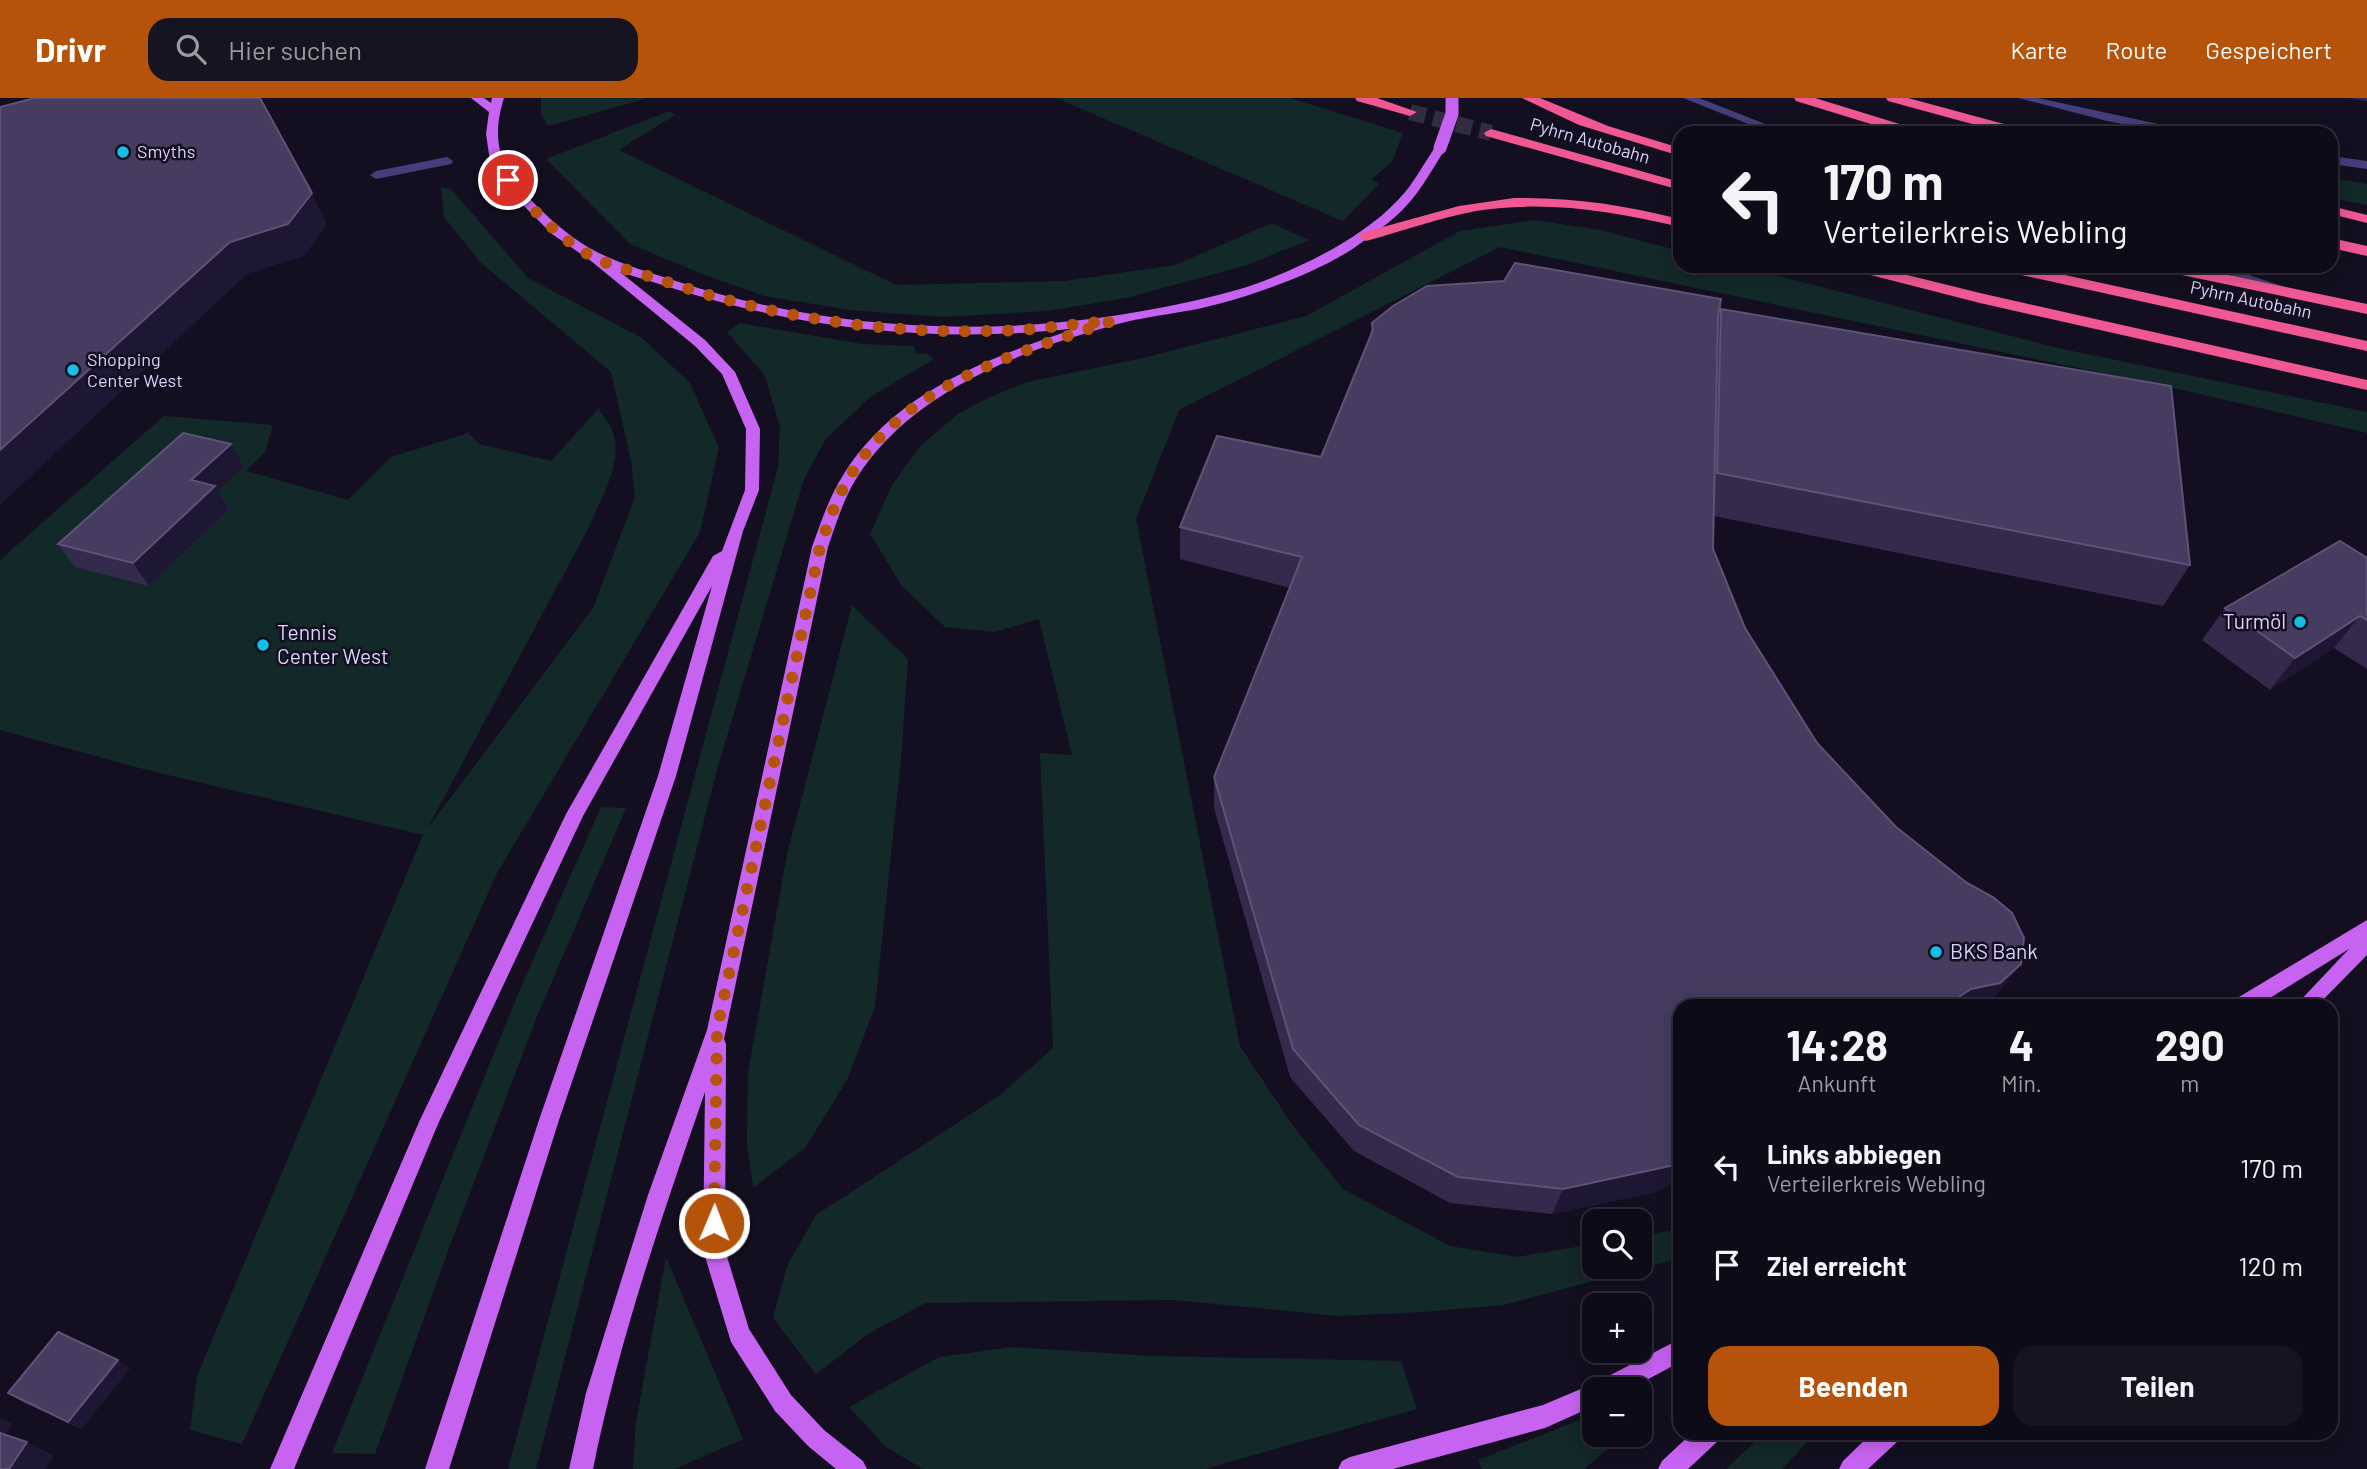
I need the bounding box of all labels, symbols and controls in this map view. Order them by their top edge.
search box [148,18,638,81]
text: Drivr [35,29,106,69]
icon: search [172,30,210,68]
text: Hier suchen [228,34,362,65]
text: Karte [2010,35,2068,64]
text: Route [2106,35,2167,64]
text: Gespeichert [2205,35,2332,64]
street label: Pyhrn Autobahn [1528,112,1653,168]
place label: Smyths [137,140,195,162]
marker: Smyths [115,144,131,160]
pin [478,150,538,210]
text: 170 m [1823,151,1943,210]
icon: left [1708,154,1799,245]
icon: arrive [489,161,527,199]
text: Verteilerkreis Webling [1823,211,2127,249]
street label: Pyhrn Autobahn [2188,275,2314,323]
place label: Shopping Center West [87,348,183,391]
marker: Shopping Center West [65,362,81,378]
place label: Turmöl [2223,608,2286,633]
marker: Turmöl [2292,614,2308,630]
place label: Tennis Center West [277,619,389,668]
marker: Tennis Center West [255,637,271,653]
place label: BKS Bank [1950,938,2038,963]
marker: BKS Bank [1928,944,1944,960]
text: 14:28 [1786,1019,1888,1069]
text: 4 [2009,1019,2034,1069]
text: 290 [2155,1019,2225,1069]
text: Ankunft [1798,1069,1877,1097]
text: Min. [2001,1069,2042,1097]
text: m [2180,1069,2199,1097]
text: Links abbiegen [1767,1138,1941,1169]
icon: left [1708,1148,1746,1186]
text: 170 m [2240,1152,2303,1183]
text: Verteilerkreis Webling [1767,1169,1986,1197]
position arrow [677,1186,751,1260]
map controls [1582,1209,1652,1447]
button: search [1582,1209,1652,1279]
icon: arrive [1708,1246,1746,1284]
text: Ziel erreicht [1767,1250,1907,1281]
text: 120 m [2239,1250,2303,1281]
button: + [1582,1293,1652,1363]
button: Beenden [1708,1346,1999,1426]
button: Teilen [2013,1346,2303,1426]
button: − [1582,1377,1652,1447]

